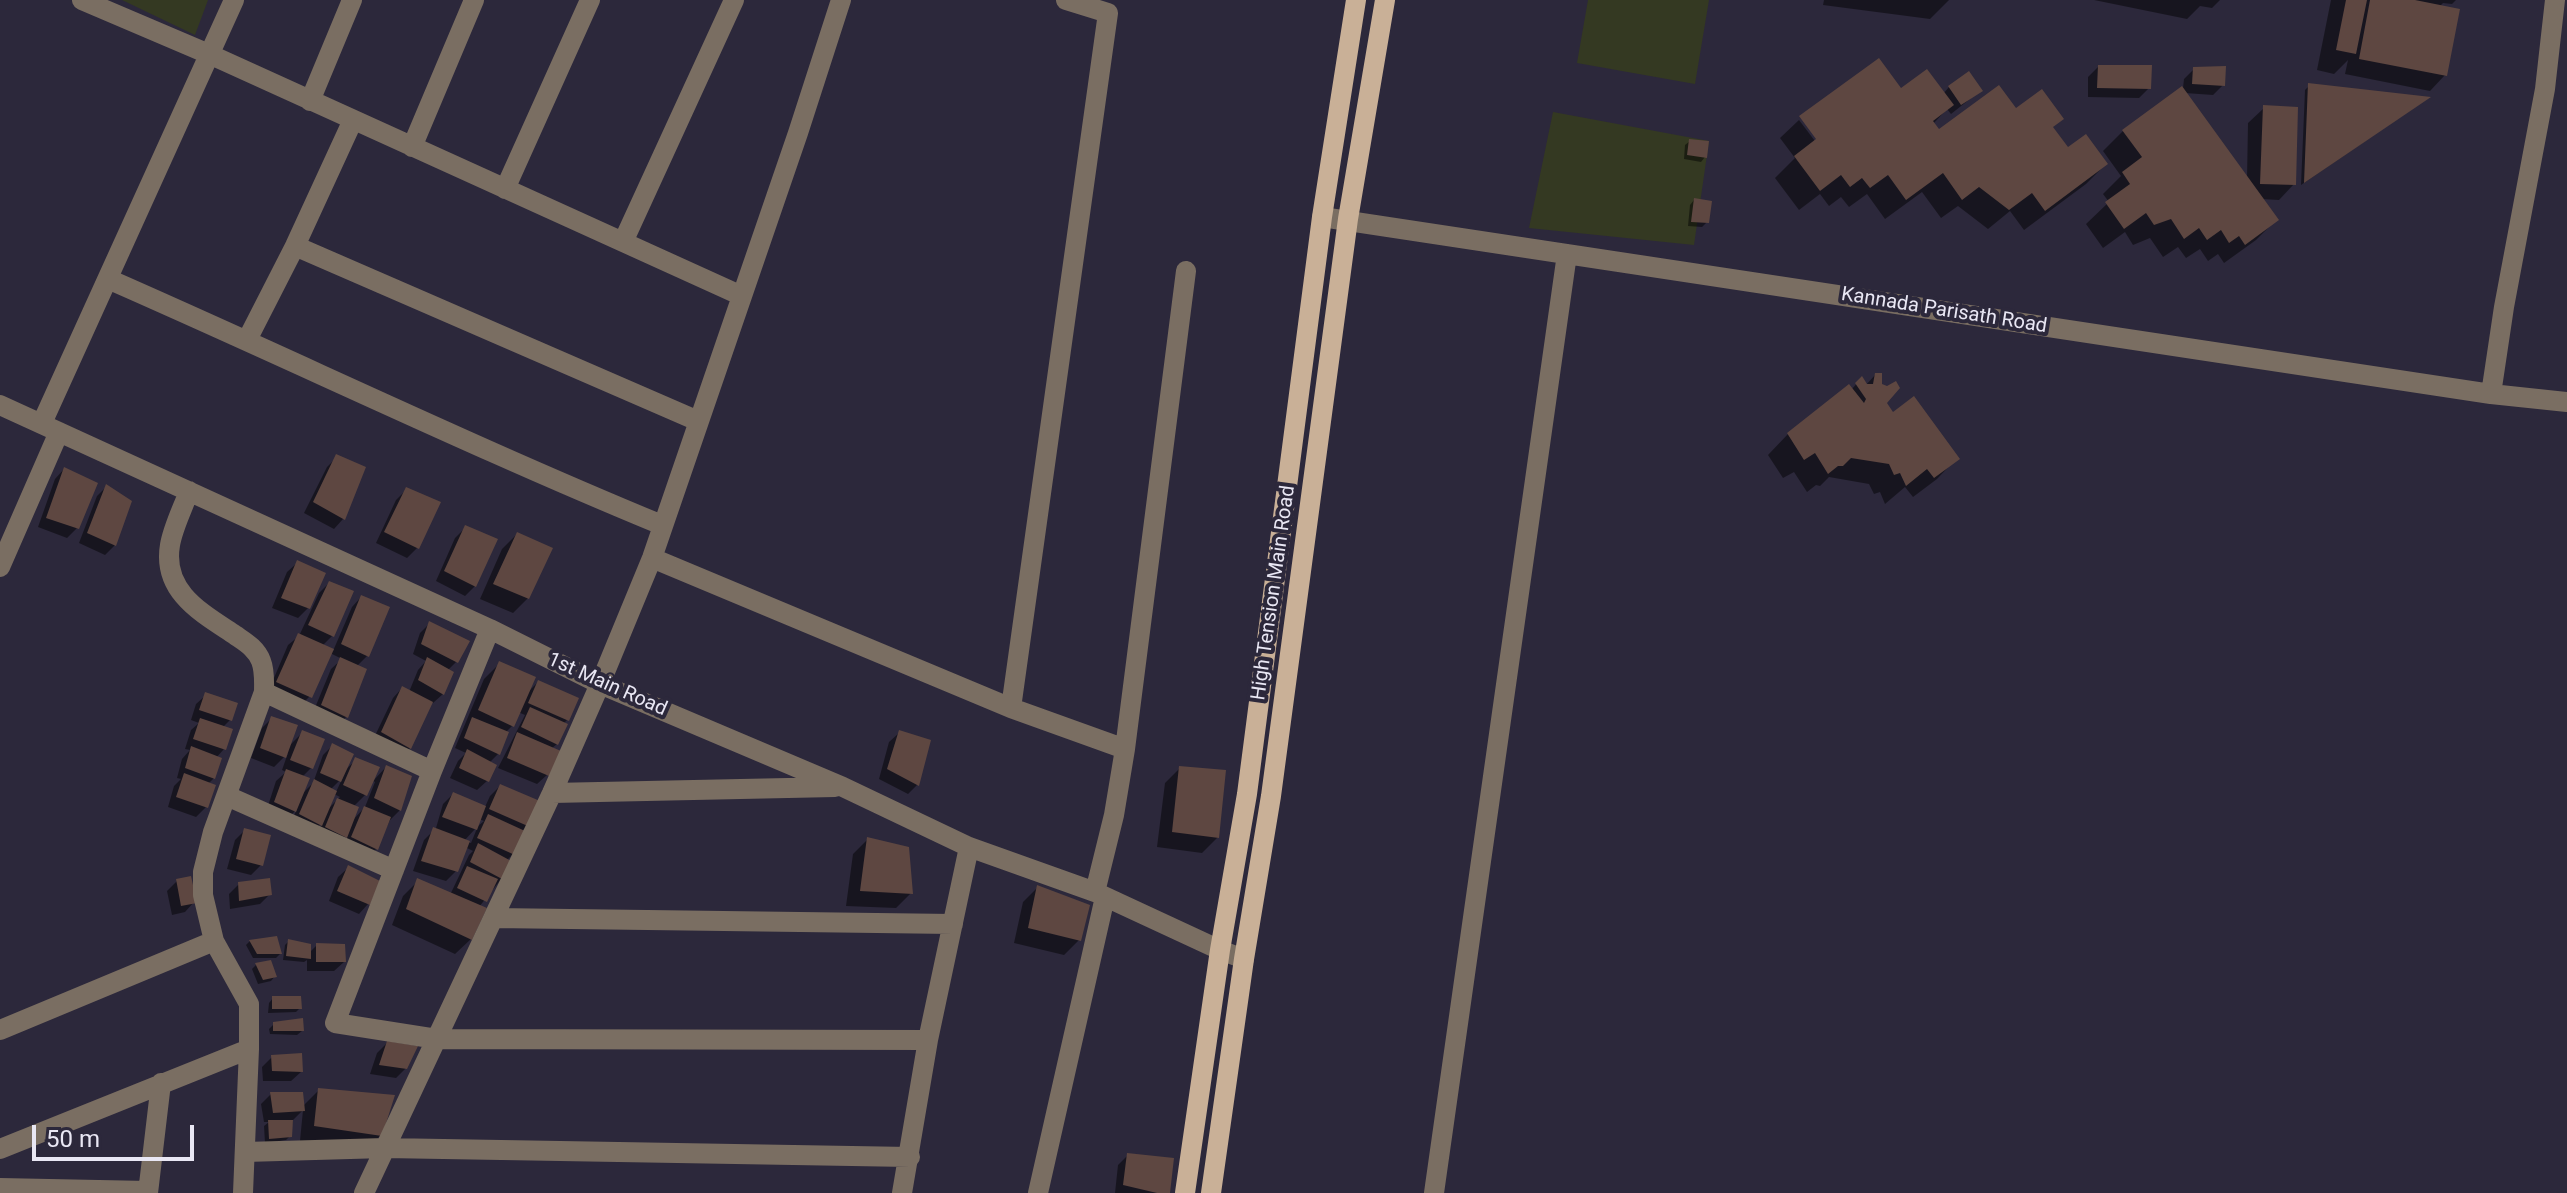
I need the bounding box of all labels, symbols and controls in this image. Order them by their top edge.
street label: Kannada Parisath Road [1839,283,2049,339]
street label: High Tension Main Road [1247,484,1301,702]
street label: 1st Main Road [544,648,670,722]
scale bar [36,1109,198,1159]
text: 50 m [46,1125,100,1153]

